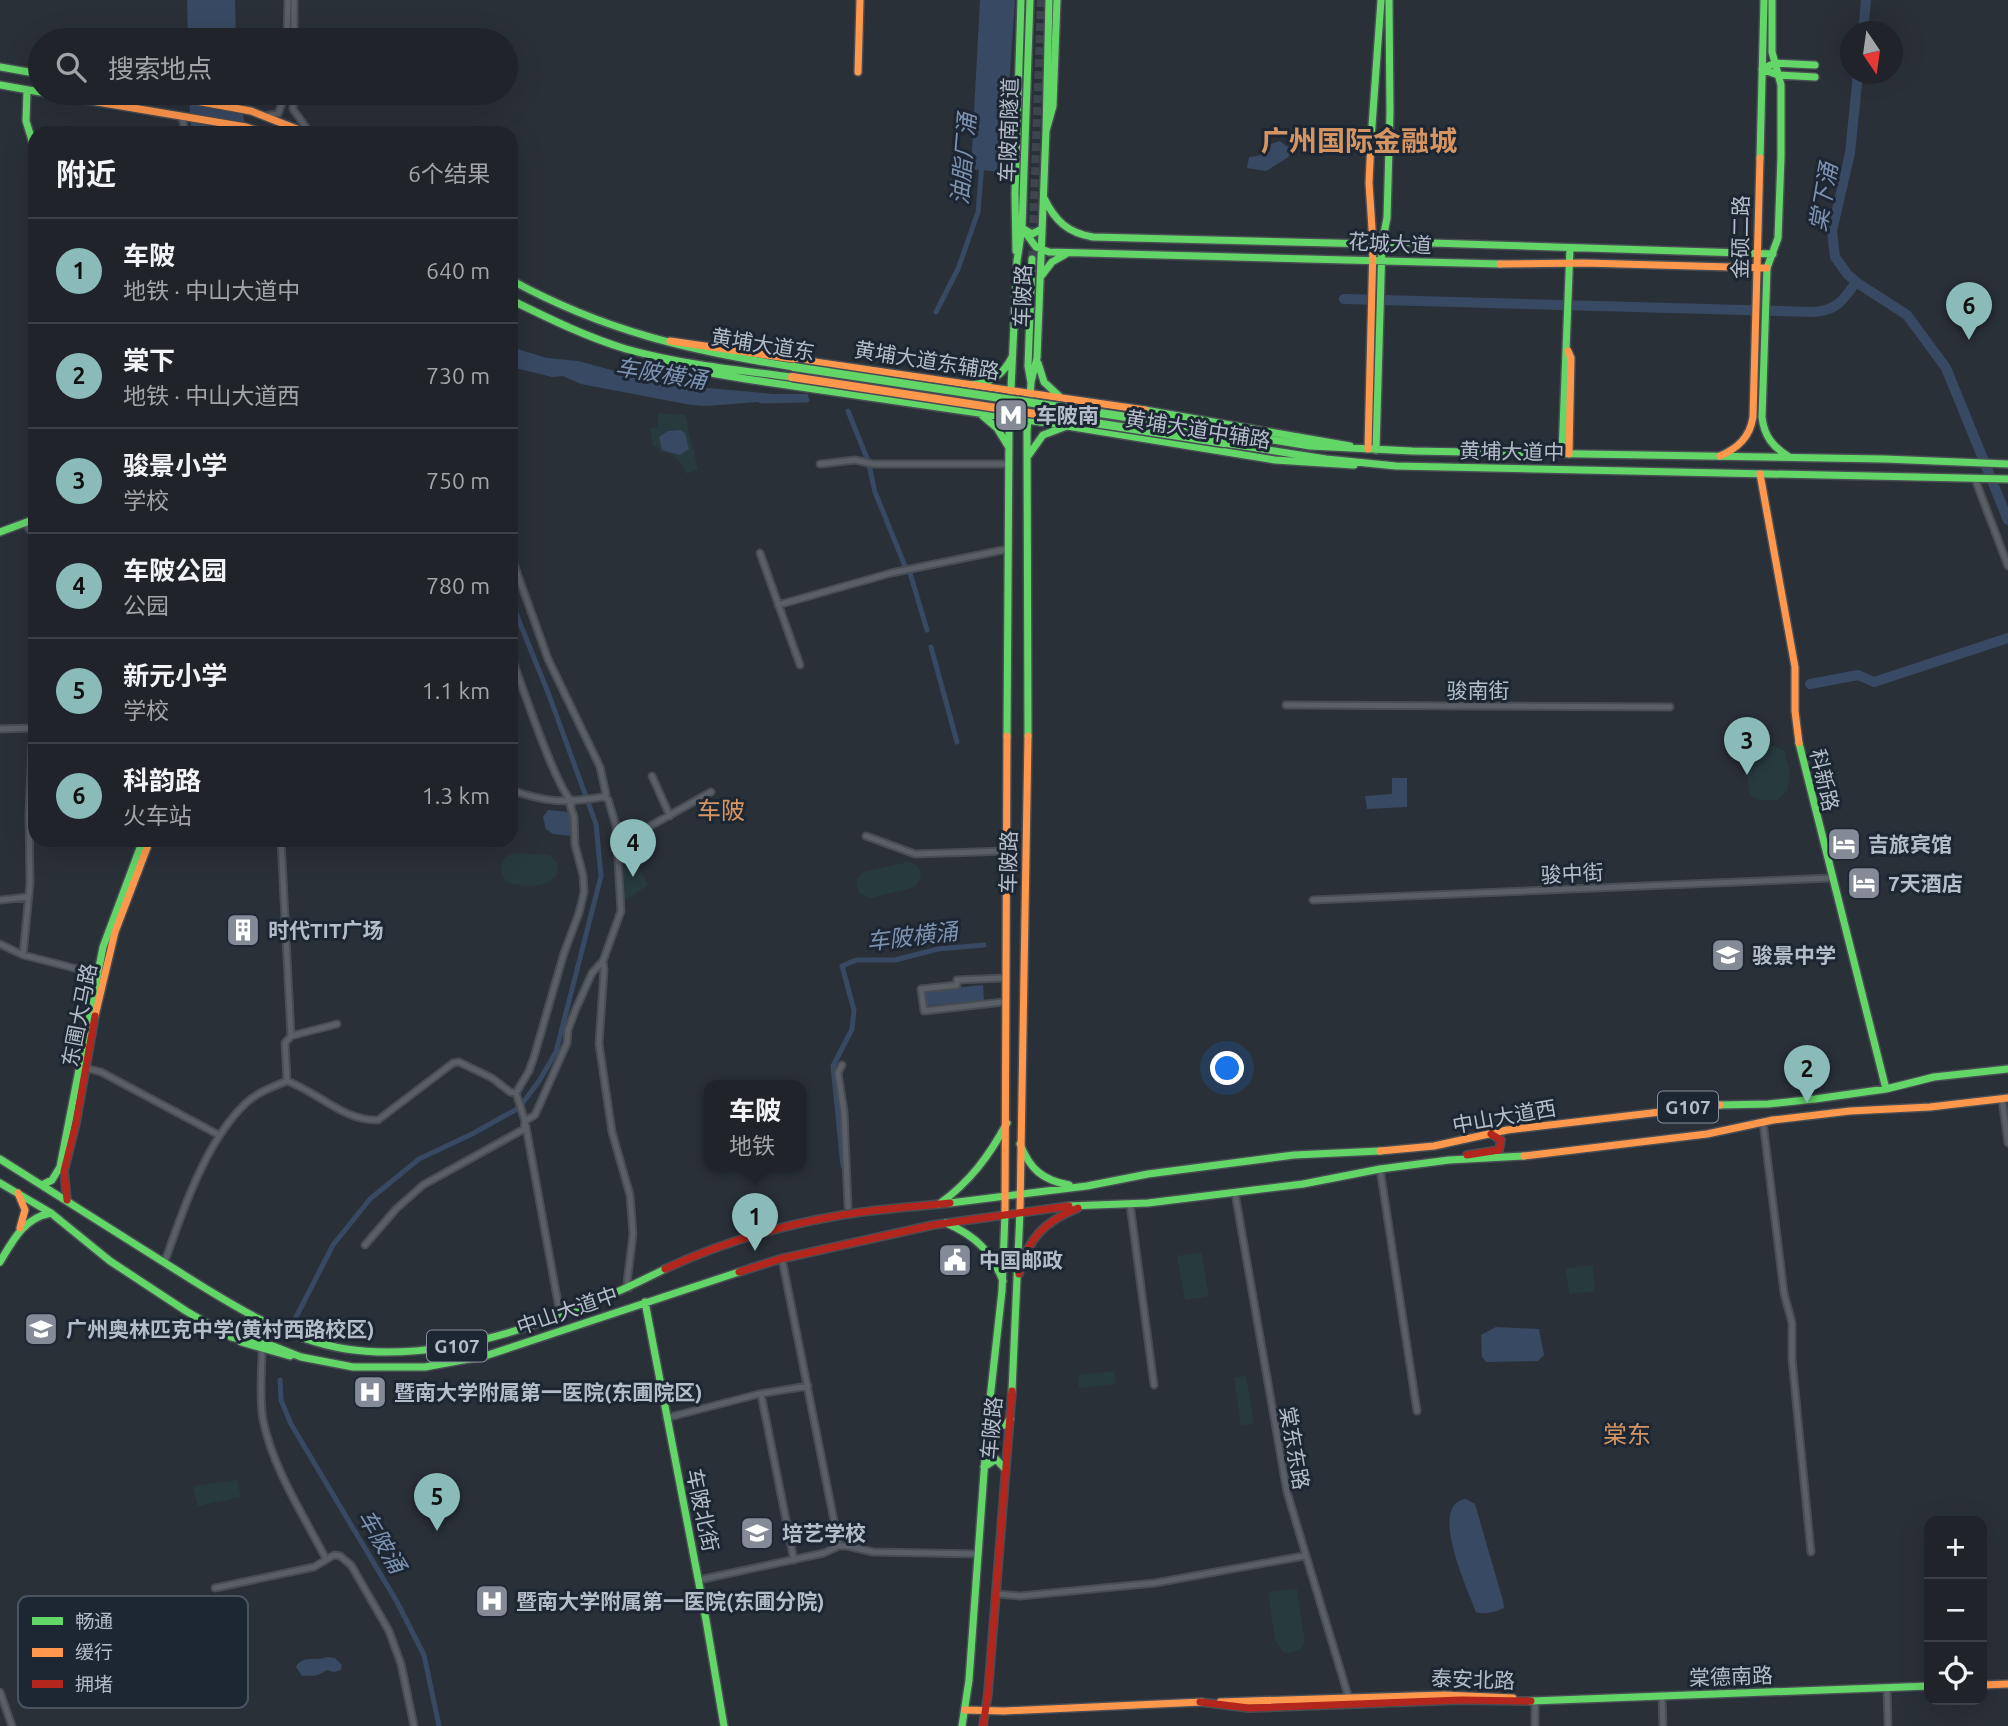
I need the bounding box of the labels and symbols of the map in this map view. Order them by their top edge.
north arrow [1840,21,1903,84]
street label: 车陂南隧道 [994,77,1022,183]
water label: 油脂厂涌 [947,109,980,206]
district label: 广州国际金融城 [1261,125,1457,156]
water label: 棠下涌 [1805,158,1842,233]
street label: 金硕二路 [1727,195,1753,279]
street label: 花城大道 [1347,229,1433,257]
street label: 车陂路 [1009,264,1035,328]
pin: 6 [1946,282,1992,340]
street label: 黄埔大道东 [709,324,817,364]
street label: 黄埔大道东辅路 [853,337,1001,383]
water label: 车陂横涌 [614,353,711,393]
metro station icon: 车陂南 [992,396,1030,434]
place label: 车陂南 [1036,403,1099,427]
street label: 黄埔大道中辅路 [1124,406,1272,452]
street label: 黄埔大道中 [1459,438,1565,464]
street label: 骏南街 [1447,678,1510,702]
pin: 3 [1724,717,1770,775]
street label: 科新路 [1806,747,1844,813]
district label: 车陂 [697,797,745,824]
pin: 4 [610,819,656,877]
hotel icon: 吉旅宾馆 [1825,825,1863,863]
street label: 车陂路 [995,830,1021,894]
place label: 吉旅宾馆 [1868,832,1952,856]
street label: 骏中街 [1540,859,1604,887]
hotel icon: 7天酒店 [1845,864,1883,902]
place label: 7天酒店 [1888,871,1963,895]
building icon: 时代TIT广场 [224,911,262,949]
place label: 时代TIT广场 [268,918,384,942]
water label: 车陂横涌 [865,918,962,954]
school or university icon: 骏景中学 [1709,936,1747,974]
place label: 骏景中学 [1752,943,1836,967]
street label: 东圃大马路 [57,961,101,1069]
pin: 2 [1784,1045,1830,1103]
your location [1210,1051,1244,1085]
road number: G107 [1658,1092,1718,1122]
street label: 中山大道西 [1450,1095,1558,1137]
pin: 1 [732,1193,778,1251]
public building icon: 中国邮政 [936,1241,974,1279]
place label: 中国邮政 [979,1248,1063,1272]
street label: 中山大道中 [513,1282,621,1338]
school or university icon: 广州奥林匹克中学(黄村西路校区) [22,1310,60,1348]
place label: 广州奥林匹克中学(黄村西路校区) [66,1317,375,1341]
road number: G107 [427,1330,487,1362]
hospital icon: 暨南大学附属第一医院(东圃院区) [351,1373,389,1411]
place label: 暨南大学附属第一医院(东圃院区) [394,1380,703,1404]
street label: 车陂路 [976,1396,1006,1460]
street label: 棠东东路 [1276,1405,1314,1491]
district label: 棠东 [1603,1421,1651,1448]
street label: 车陂北街 [683,1466,723,1554]
pin: 5 [414,1473,460,1531]
water label: 车陂涌 [354,1505,412,1580]
school or university icon: 培艺学校 [738,1514,776,1552]
place label: 培艺学校 [782,1521,866,1545]
hospital icon: 暨南大学附属第一医院(东圃分院) [473,1582,511,1620]
place label: 暨南大学附属第一医院(东圃分院) [516,1589,825,1613]
legend [18,1596,248,1708]
text: 畅通 [75,1610,113,1632]
text: 缓行 [75,1641,113,1663]
street label: 棠德南路 [1689,1663,1773,1689]
street label: 泰安北路 [1431,1666,1515,1692]
text: 拥堵 [75,1673,113,1695]

